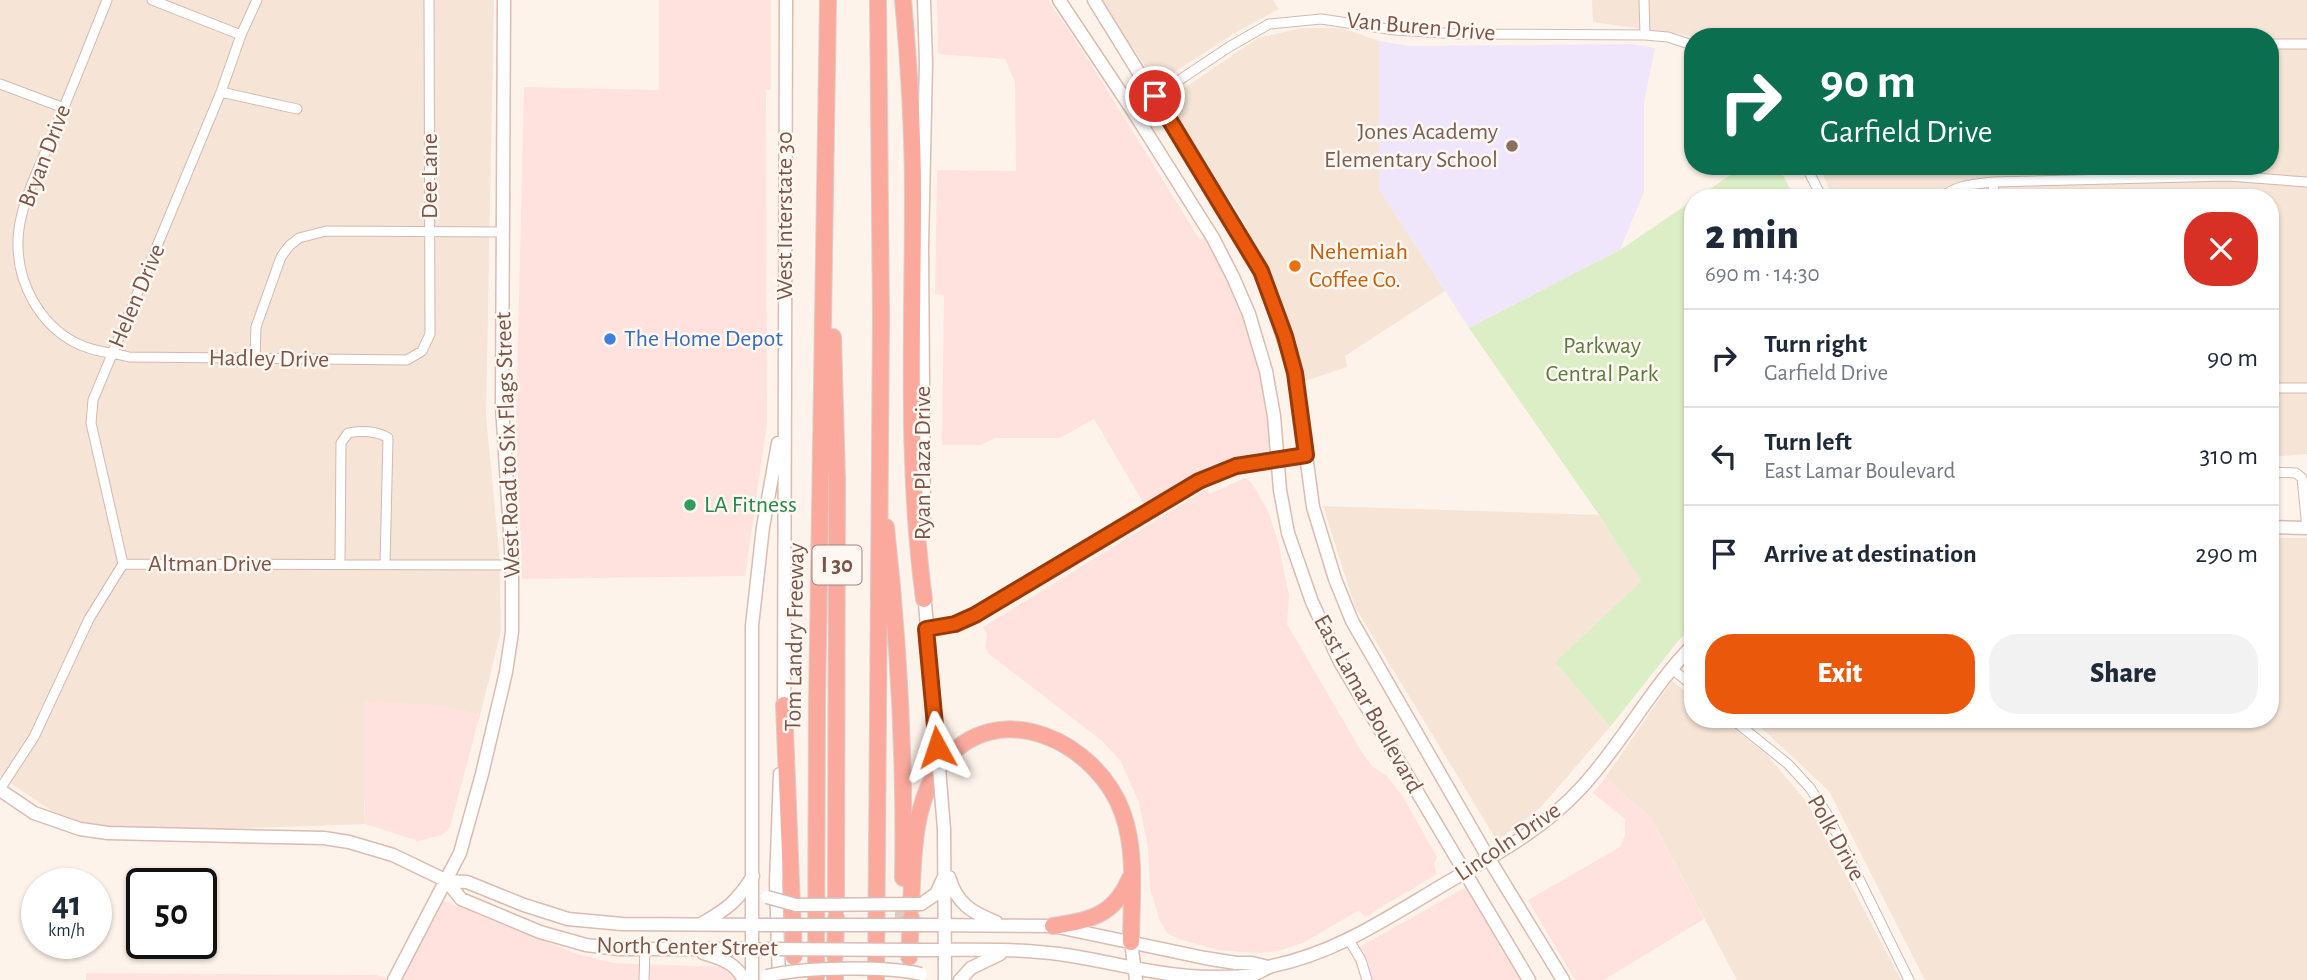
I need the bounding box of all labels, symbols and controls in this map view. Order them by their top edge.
street label: Van Buren Drive [1346,9,1496,45]
icon: right [1705,56,1796,147]
text: 90 m [1820,58,1916,107]
pin [1125,66,1185,126]
icon: arrive [1136,77,1174,115]
street label: Bryan Drive [15,101,75,211]
text: Garfield Drive [1820,116,1993,148]
place label: Jones Academy Elementary School [1324,120,1498,172]
street label: West Interstate 30 [773,131,797,301]
street label: Dee Lane [418,133,442,219]
marker: Jones Academy Elementary School [1504,138,1520,154]
button: close [2184,212,2258,286]
text: 2 min [1705,214,1799,256]
place label: Nehemiah Coffee Co. [1309,240,1408,292]
street label: Helen Drive [104,241,170,351]
marker: Nehemiah Coffee Co. [1287,258,1303,274]
text: 690 m · 14:30 [1705,263,1820,286]
street label: West Road to Six Flags Street [491,311,525,579]
place label: The Home Depot [624,327,783,351]
marker: The Home Depot [602,331,618,347]
text: Turn right [1764,331,1867,357]
park label: Parkway Central Park [1545,334,1659,386]
icon: right [1705,339,1743,377]
text: 90 m [2207,345,2258,371]
street label: Hadley Drive [209,346,329,372]
text: Garfield Drive [1764,362,1888,385]
street label: Ryan Plaza Drive [911,386,935,540]
text: Turn left [1764,429,1852,455]
icon: left [1705,437,1743,475]
text: 310 m [2200,443,2258,469]
text: East Lamar Boulevard [1764,460,1955,483]
place label: LA Fitness [704,493,797,517]
marker: LA Fitness [682,497,698,513]
icon: arrive [1705,535,1743,573]
text: Arrive at destination [1764,541,1977,567]
text: 290 m [2195,541,2258,567]
street label: Tom Landry Freeway [781,542,809,732]
road number: I 30 [812,545,862,584]
street label: Altman Drive [148,552,272,576]
street label: East Lamar Boulevard [1309,611,1427,797]
button: Exit [1705,634,1975,714]
button: Share [1989,634,2258,714]
position arrow [900,710,974,784]
street label: Polk Drive [1803,791,1869,885]
street label: Lincoln Drive [1451,798,1565,886]
speed limit sign: 50 [126,868,217,959]
text: 41 [51,887,82,922]
text: km/h [48,922,85,940]
street label: North Center Street [596,933,778,961]

